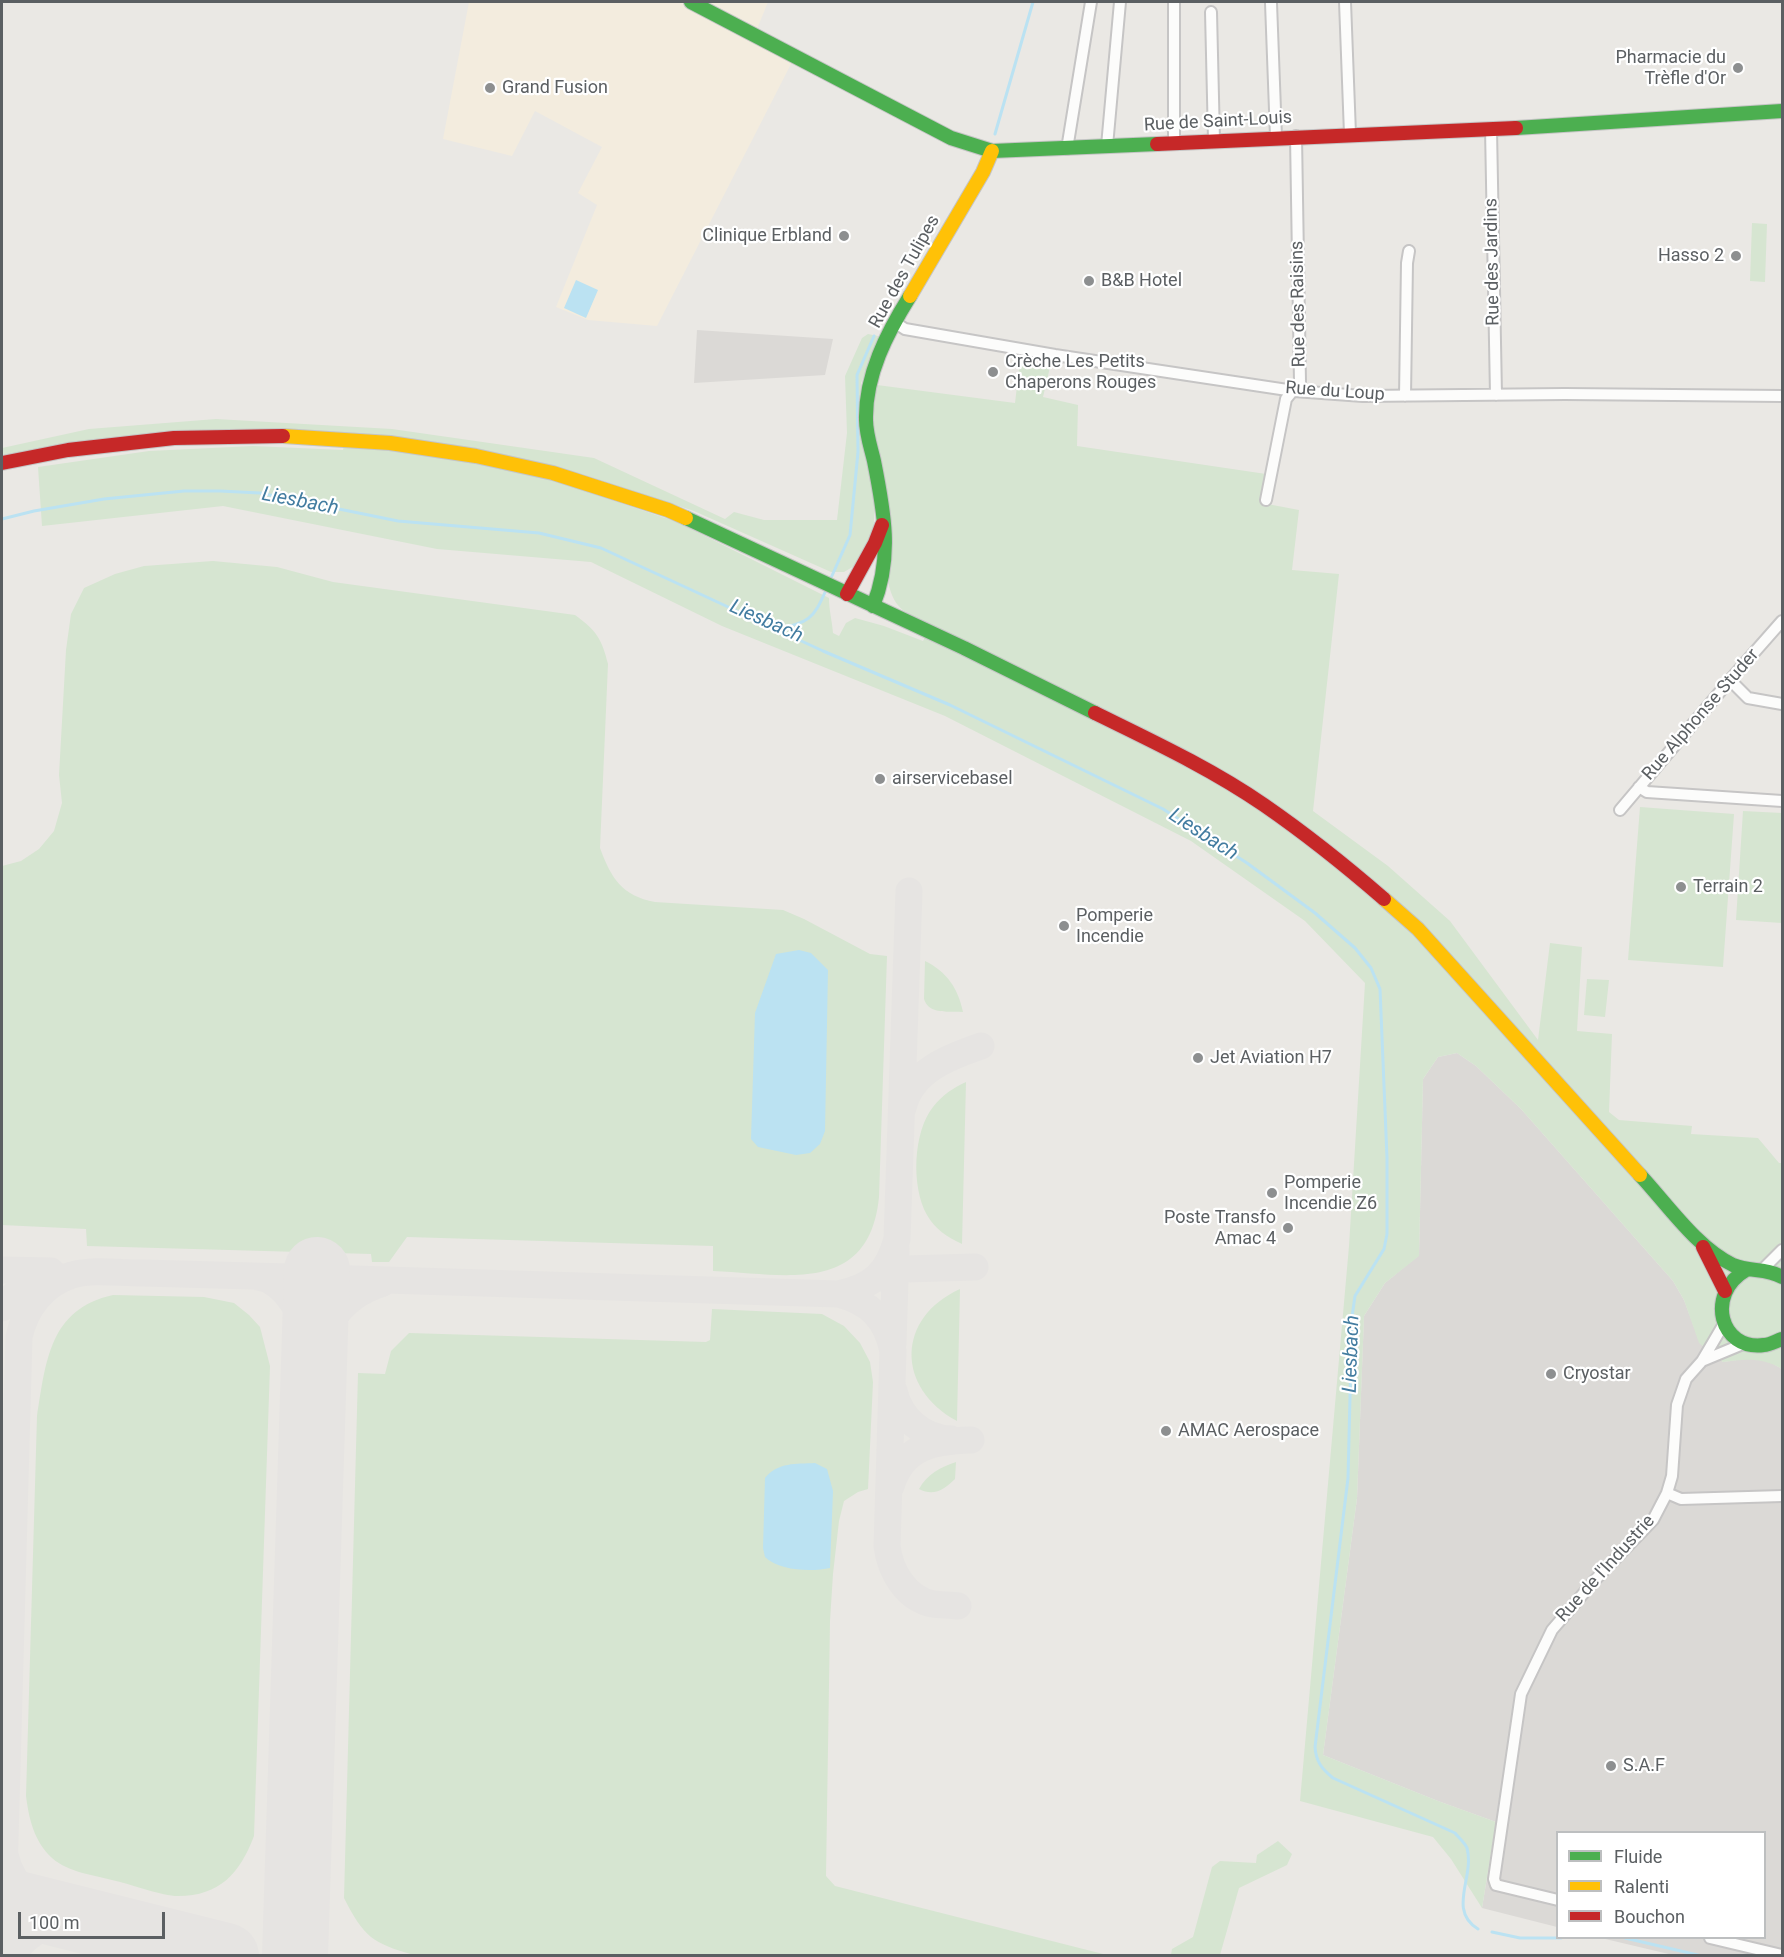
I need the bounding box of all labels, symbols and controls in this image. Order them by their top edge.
place label: Pharmacie du Trèfle d'Or [1615,47,1726,90]
marker: Pharmacie du Trèfle d'Or [1731,61,1745,75]
place label: Grand Fusion [502,77,608,99]
marker: Grand Fusion [483,81,497,95]
street label: Rue de Saint-Louis [1143,107,1293,137]
street label: Rue des Jardins [1481,198,1505,326]
street label: Rue des Tulipes [865,212,945,332]
place label: Clinique Erbland [702,225,832,247]
marker: Clinique Erbland [837,229,851,243]
street label: Rue des Raisins [1287,241,1311,367]
place label: Hasso 2 [1658,245,1724,267]
marker: Hasso 2 [1729,249,1743,263]
place label: B&B Hotel [1101,270,1182,292]
marker: B&B Hotel [1082,274,1096,288]
place label: Crèche Les Petits Chaperons Rouges [1005,351,1156,394]
marker: Crèche Les Petits Chaperons Rouges [986,365,1000,379]
street label: Rue du Loup [1285,378,1385,406]
water label: Liesbach [260,483,340,521]
water label: Liesbach [726,595,806,649]
street label: Rue Alphonse Studer [1638,645,1764,785]
place label: airservicebasel [892,768,1013,790]
marker: airservicebasel [873,772,887,786]
water label: Liesbach [1164,804,1242,866]
place label: Terrain 2 [1693,876,1763,898]
marker: Terrain 2 [1674,880,1688,894]
place label: Pomperie Incendie [1076,905,1153,948]
marker: Pomperie Incendie [1057,919,1071,933]
place label: Jet Aviation H7 [1210,1047,1332,1069]
marker: Jet Aviation H7 [1191,1051,1205,1065]
place label: Pomperie Incendie Z6 [1284,1172,1377,1214]
marker: Pomperie Incendie Z6 [1265,1186,1279,1200]
place label: Poste Transfo Amac 4 [1164,1207,1276,1250]
marker: Poste Transfo Amac 4 [1281,1221,1295,1235]
water label: Liesbach [1339,1315,1365,1393]
place label: Cryostar [1563,1363,1631,1385]
marker: Cryostar [1544,1367,1558,1381]
place label: AMAC Aerospace [1178,1420,1319,1442]
marker: AMAC Aerospace [1159,1424,1173,1438]
street label: Rue de l'Industrie [1552,1511,1660,1627]
place label: S.A.F [1623,1755,1665,1777]
marker: S.A.F [1604,1759,1618,1773]
legend [1556,1831,1766,1939]
text: Fluide [1614,1846,1662,1867]
text: Ralenti [1614,1876,1669,1897]
scale bar [21,1900,168,1938]
text: Bouchon [1614,1906,1685,1927]
text: 100 m [29,1912,80,1933]

